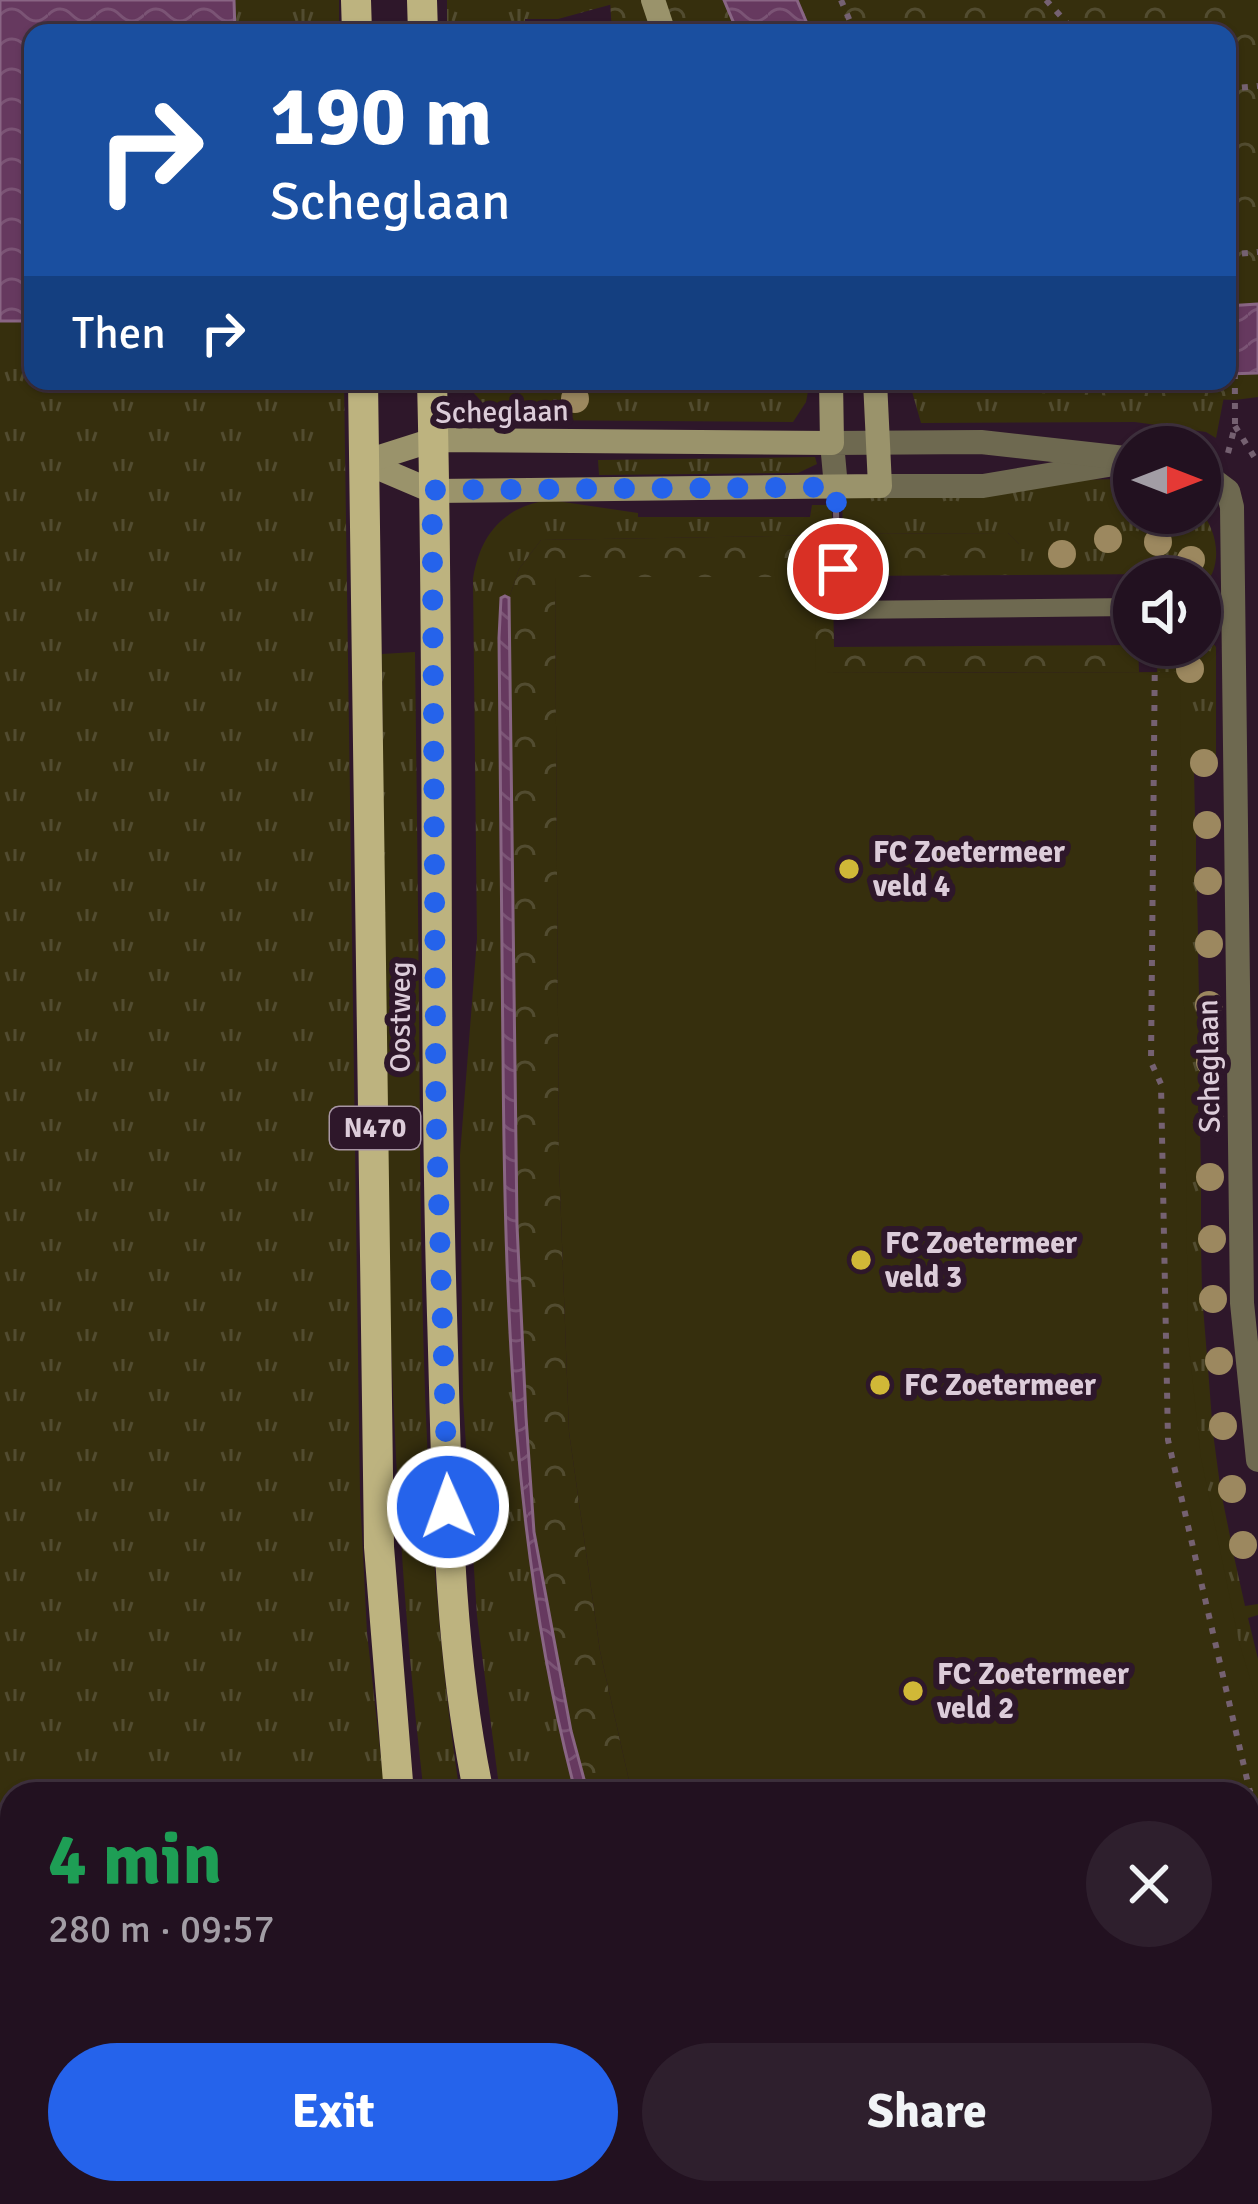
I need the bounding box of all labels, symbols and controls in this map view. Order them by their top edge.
text: 190 m [270,65,492,169]
icon: right [72,72,228,228]
text: Scheglaan [270,168,511,235]
icon: right [190,300,256,366]
text: Then [72,306,166,361]
street label: Scheglaan [435,392,569,432]
north arrow [1113,426,1221,534]
map controls [1113,426,1221,666]
pin [787,518,889,620]
icon: arrive [805,536,871,602]
button: sound [1113,558,1221,666]
place label: FC Zoetermeer veld 4 [872,834,1065,905]
marker: FC Zoetermeer veld 4 [836,856,862,882]
street label: Oostweg [382,961,419,1073]
street label: Scheglaan [1189,999,1229,1133]
road number: N470 [330,1107,420,1149]
place label: FC Zoetermeer veld 3 [884,1225,1077,1296]
marker: FC Zoetermeer veld 3 [848,1247,874,1273]
place label: FC Zoetermeer [904,1367,1096,1404]
marker: FC Zoetermeer [867,1372,893,1398]
position arrow [385,1444,511,1570]
place label: FC Zoetermeer veld 2 [936,1656,1129,1727]
marker: FC Zoetermeer veld 2 [900,1678,926,1704]
text: 4 min [48,1815,222,1904]
button: close [1086,1821,1212,1947]
text: 280 m · 09:57 [48,1905,275,1953]
button: Exit [48,2043,618,2181]
button: Share [642,2043,1212,2181]

